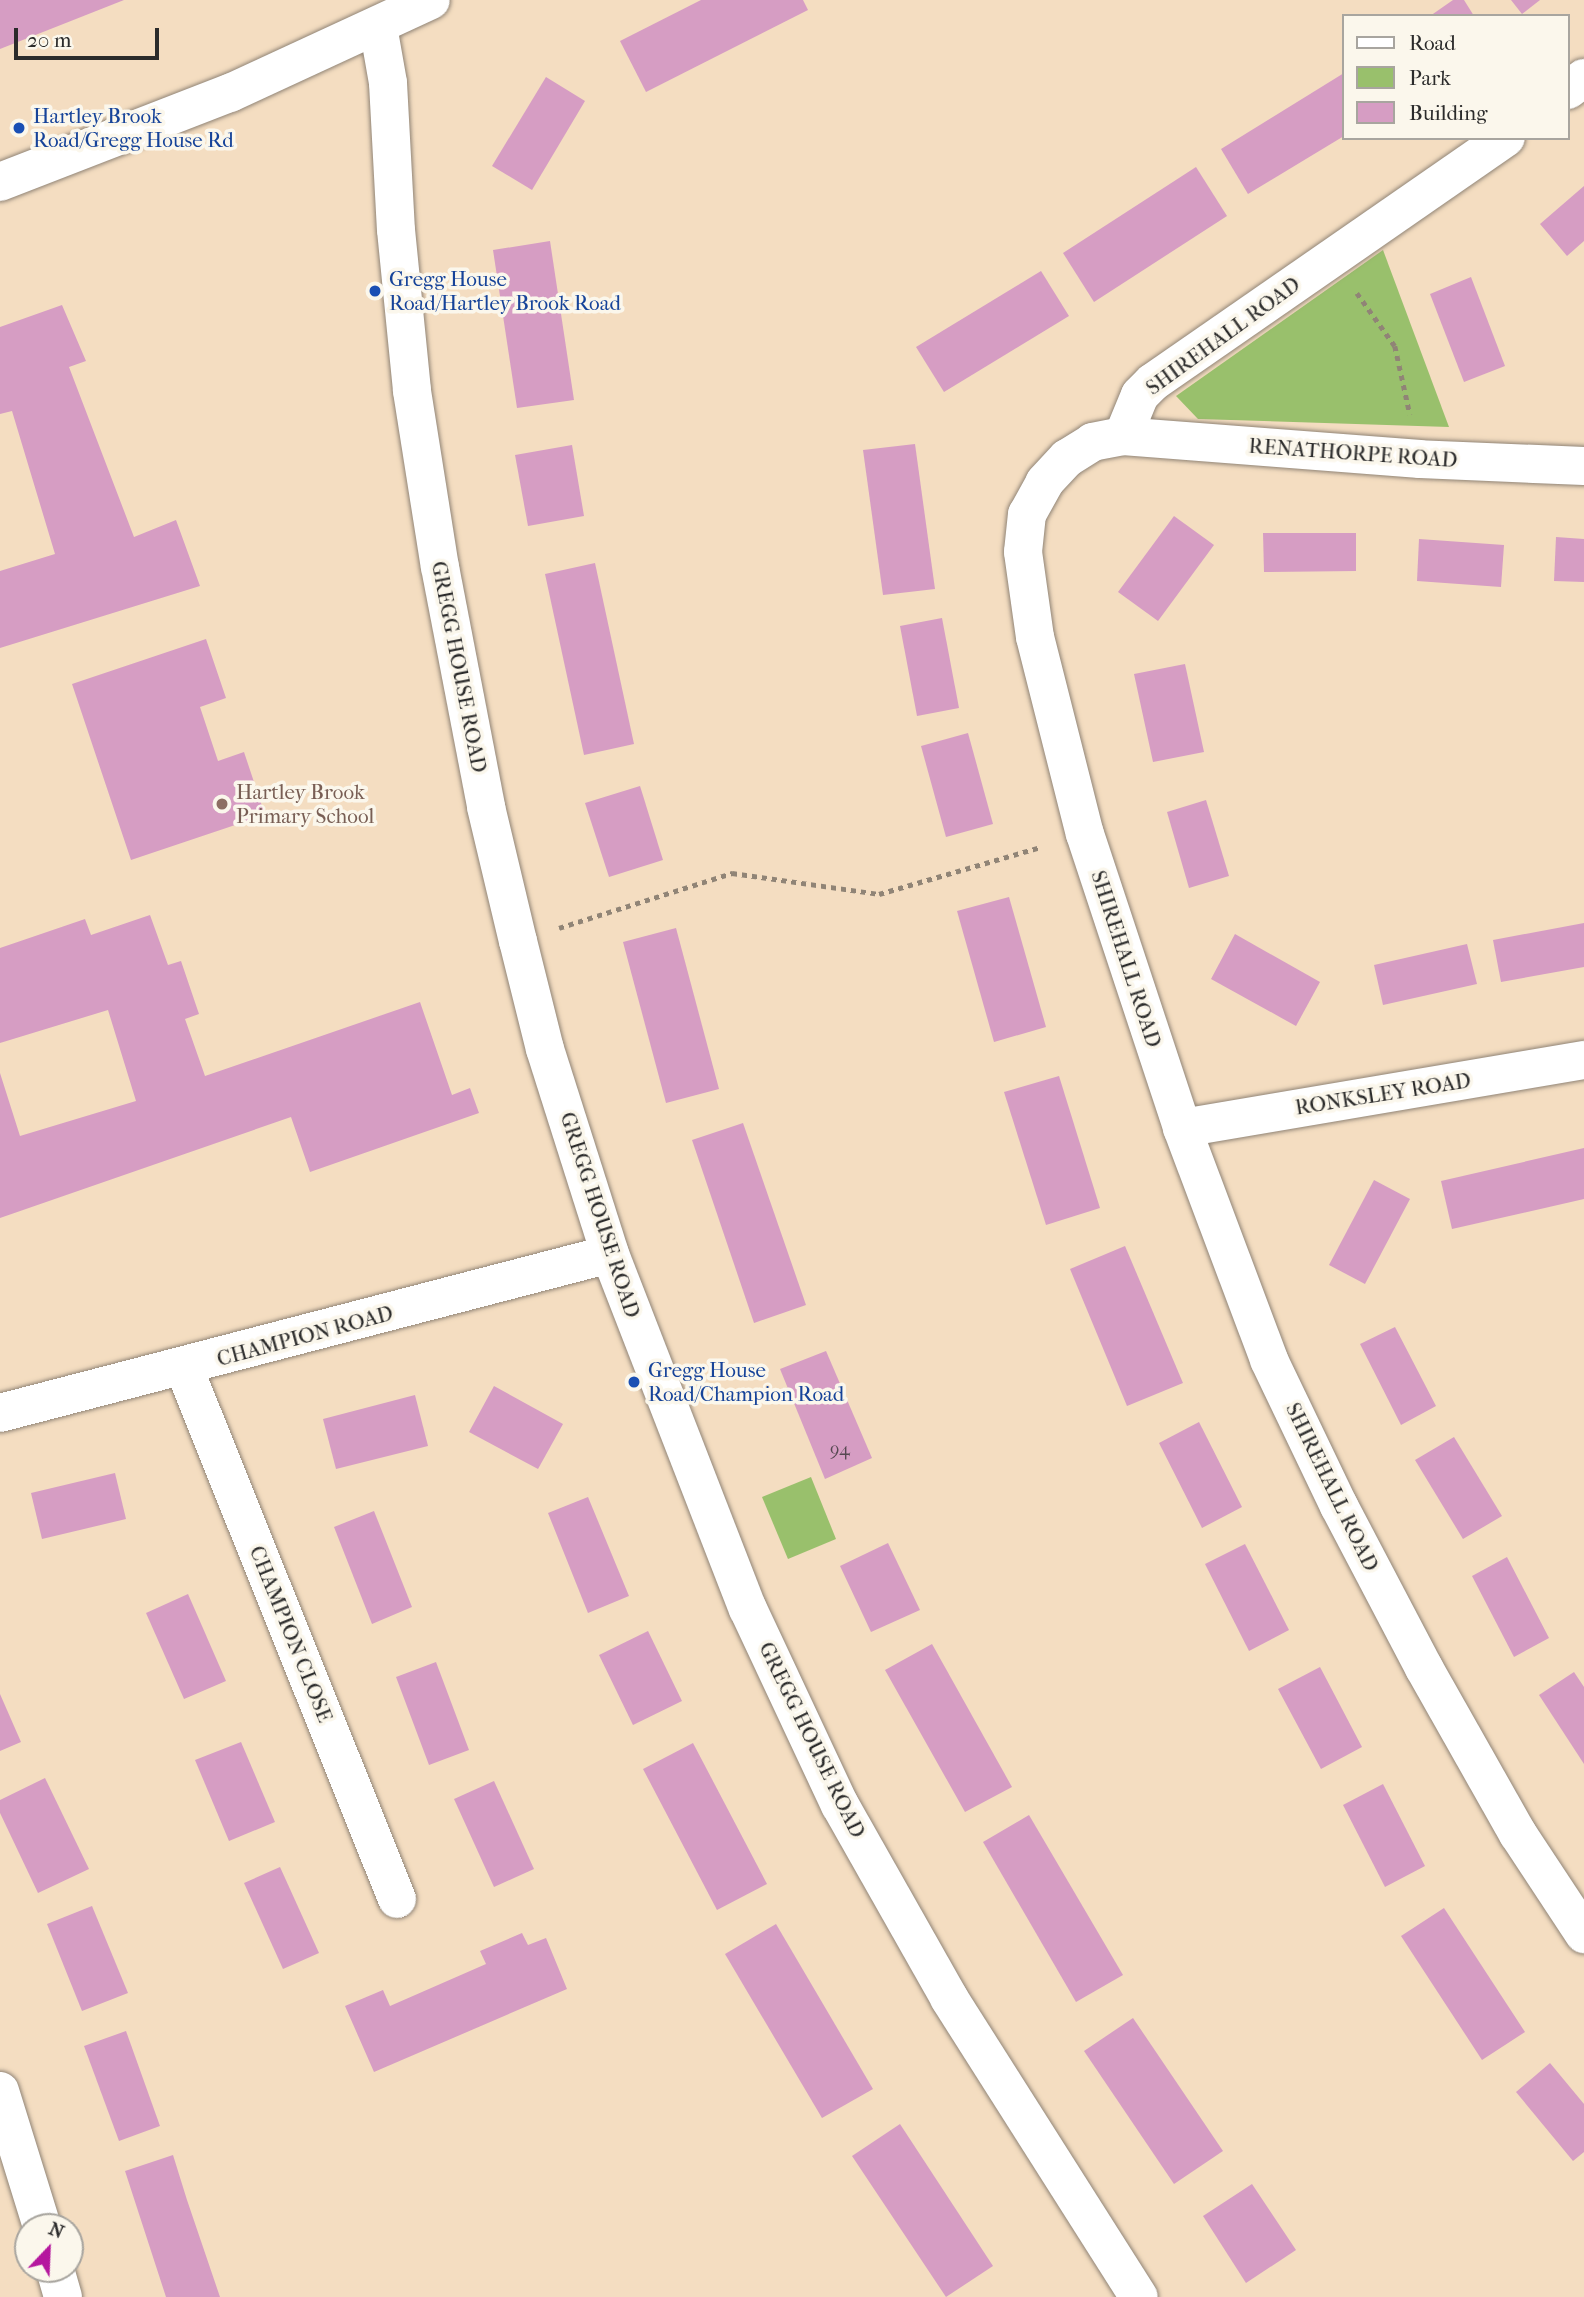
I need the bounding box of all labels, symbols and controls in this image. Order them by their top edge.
scale bar [18,14,163,58]
legend [1342,14,1570,140]
text: 20 m [27,28,71,52]
text: Road [1409,31,1456,55]
text: Park [1409,66,1451,90]
text: Building [1409,101,1487,125]
place label: Hartley Brook Road/Gregg House Rd [33,103,234,153]
marker: Hartley Brook Road/Gregg House Rd [11,120,27,136]
place label: Gregg House Road/Hartley Brook Road [389,266,621,316]
street label: SHIREHALL ROAD [1141,272,1305,400]
marker: Gregg House Road/Hartley Brook Road [367,283,383,299]
street label: RENATHORPE ROAD [1248,433,1458,473]
street label: GREGG HOUSE ROAD [426,559,492,775]
place label: Hartley Brook Primary School [236,779,374,829]
marker: Hartley Brook Primary School [214,796,230,812]
street label: SHIREHALL ROAD [1086,868,1166,1050]
street label: RONKSLEY ROAD [1293,1068,1473,1120]
street label: GREGG HOUSE ROAD [555,1109,645,1321]
street label: CHAMPION ROAD [214,1300,396,1372]
place label: Gregg House Road/Champion Road [648,1357,844,1407]
marker: Gregg House Road/Champion Road [626,1374,642,1390]
street label: SHIREHALL ROAD [1280,1399,1384,1575]
house number: 94 [830,1439,850,1461]
street label: CHAMPION CLOSE [244,1542,338,1726]
street label: GREGG HOUSE ROAD [754,1638,870,1842]
north arrow [14,2213,84,2283]
text: N [45,2218,67,2243]

